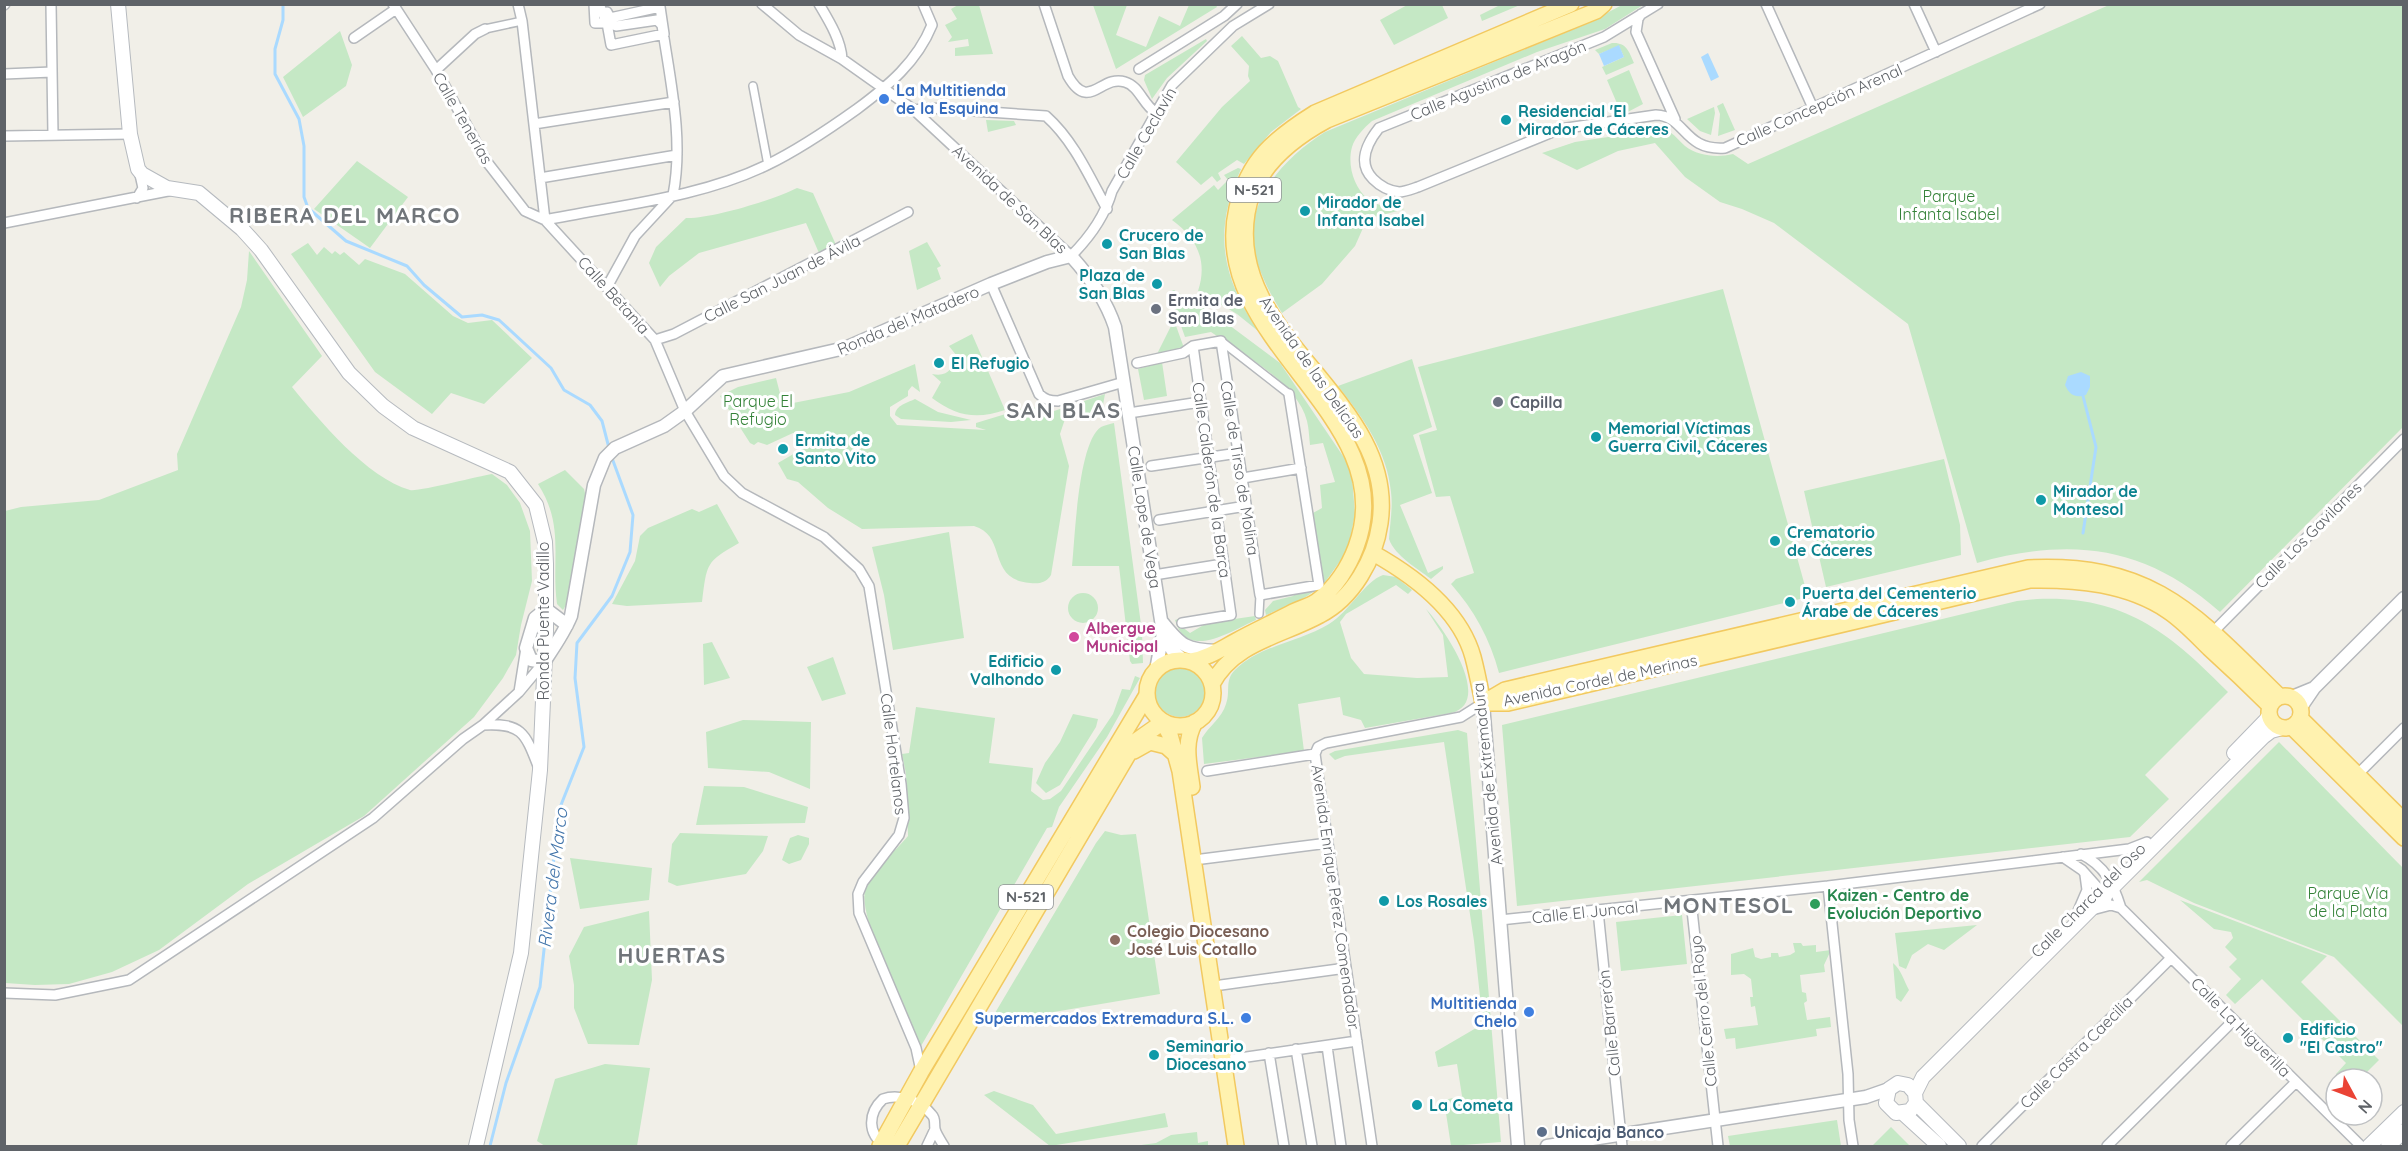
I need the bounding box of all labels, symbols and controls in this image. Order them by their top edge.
street label: Calle Agustina de Aragón [1407,36,1589,124]
street label: Calle Concepción Arenal [1733,59,1905,151]
street label: Calle Tenerías [429,69,497,167]
place label: La Multitienda de la Esquina [896,80,1006,118]
street label: Calle Ceclavín [1112,83,1180,183]
marker: La Multitienda de la Esquina [877,92,891,106]
place label: Residencial 'El Mirador de Cáceres [1518,101,1669,139]
marker: Residencial 'El Mirador de Cáceres [1499,113,1513,127]
street label: Avenida de San Blas [948,140,1072,258]
road number: N-521 [1227,178,1281,202]
park label: Parque Infanta Isabel [1898,186,2000,224]
place label: Mirador de Infanta Isabel [1317,192,1425,230]
district label: RIBERA DEL MARCO [229,201,461,229]
marker: Mirador de Infanta Isabel [1298,204,1312,218]
place label: Crucero de San Blas [1119,225,1204,263]
street label: Calle San Juan de Ávila [700,230,864,326]
marker: Crucero de San Blas [1100,237,1114,251]
street label: Calle Betania [574,252,654,338]
place label: Plaza de San Blas [1079,265,1145,303]
marker: Plaza de San Blas [1150,277,1164,291]
street label: Ronda del Matadero [834,281,982,359]
place label: Ermita de San Blas [1168,290,1243,328]
street label: Avenida de las Delicias [1255,292,1369,442]
marker: Ermita de San Blas [1149,302,1163,316]
place label: El Refugio [951,353,1030,373]
marker: El Refugio [932,356,946,370]
street label: Calle de Tirso de Molina [1216,379,1264,557]
street label: Calle Calderón de la Barca [1188,381,1236,579]
park label: Parque El Refugio [723,391,793,429]
place label: Capilla [1510,392,1563,412]
marker: Capilla [1491,395,1505,409]
district label: SAN BLAS [1006,396,1122,424]
place label: Memorial Víctimas Guerra Civil, Cáceres [1608,418,1768,456]
place label: Ermita de Santo Vito [795,430,876,468]
marker: Memorial Víctimas Guerra Civil, Cáceres [1589,430,1603,444]
marker: Ermita de Santo Vito [776,442,790,456]
street label: Calle Lope de Vega [1124,444,1166,590]
street label: Calle Los Gavilanes [2250,477,2366,593]
place label: Mirador de Montesol [2053,481,2138,519]
marker: Mirador de Montesol [2034,493,2048,507]
place label: Crematorio de Cáceres [1787,522,1875,560]
marker: Crematorio de Cáceres [1768,534,1782,548]
street label: Ronda Puente Vadillo [533,541,553,701]
place label: Puerta del Cementerio Árabe de Cáceres [1802,583,1977,621]
marker: Puerta del Cementerio Árabe de Cáceres [1783,595,1797,609]
place label: Albergue Municipal [1086,618,1158,656]
marker: Albergue Municipal [1067,630,1081,644]
street label: Avenida Cordel de Merinas [1501,650,1699,710]
place label: Edificio Valhondo [970,651,1044,689]
marker: Edificio Valhondo [1049,663,1063,677]
street label: Avenida de Extremadura [1467,682,1507,866]
street label: Calle Hortelanos [877,692,911,816]
street label: Avenida Enrique Pérez Comendador [1308,763,1364,1031]
water label: Rivera del Marco [533,806,573,949]
street label: Calle Charca del Oso [2026,838,2150,962]
park label: Parque Vía de la Plata [2308,883,2388,921]
road number: N-521 [999,885,1053,909]
place label: Kaizen - Centro de Evolución Deportivo [1827,885,1982,923]
place label: Los Rosales [1396,891,1488,911]
district label: MONTESOL [1663,891,1795,919]
marker: Los Rosales [1377,894,1391,908]
street label: Calle El Juncal [1531,896,1639,928]
marker: Kaizen - Centro de Evolución Deportivo [1808,897,1822,911]
place label: Colegio Diocesano José Luis Cotallo [1127,921,1269,959]
marker: Colegio Diocesano José Luis Cotallo [1108,933,1122,947]
street label: Calle Cerro del Royo [1685,934,1721,1088]
district label: HUERTAS [617,941,727,969]
street label: Calle Barrerón [1593,969,1625,1077]
street label: Calle La Higuerilla [2187,973,2295,1081]
street label: Calle Castra Caecilia [2015,991,2137,1113]
place label: Multitienda Chelo [1431,993,1517,1031]
marker: Multitienda Chelo [1522,1005,1536,1019]
place label: Supermercados Extremadura S.L. [975,1008,1234,1028]
marker: Supermercados Extremadura S.L. [1239,1011,1253,1025]
place label: Edificio "El Castro" [2300,1019,2383,1057]
marker: Edificio "El Castro" [2281,1031,2295,1045]
place label: Seminario Diocesano [1166,1036,1246,1074]
marker: Seminario Diocesano [1147,1048,1161,1062]
north arrow [2324,1067,2384,1127]
place label: La Cometa [1429,1095,1513,1115]
text: N [2354,1096,2377,1118]
marker: La Cometa [1410,1098,1424,1112]
place label: Unicaja Banco [1554,1122,1664,1142]
marker: Unicaja Banco [1535,1125,1549,1139]

